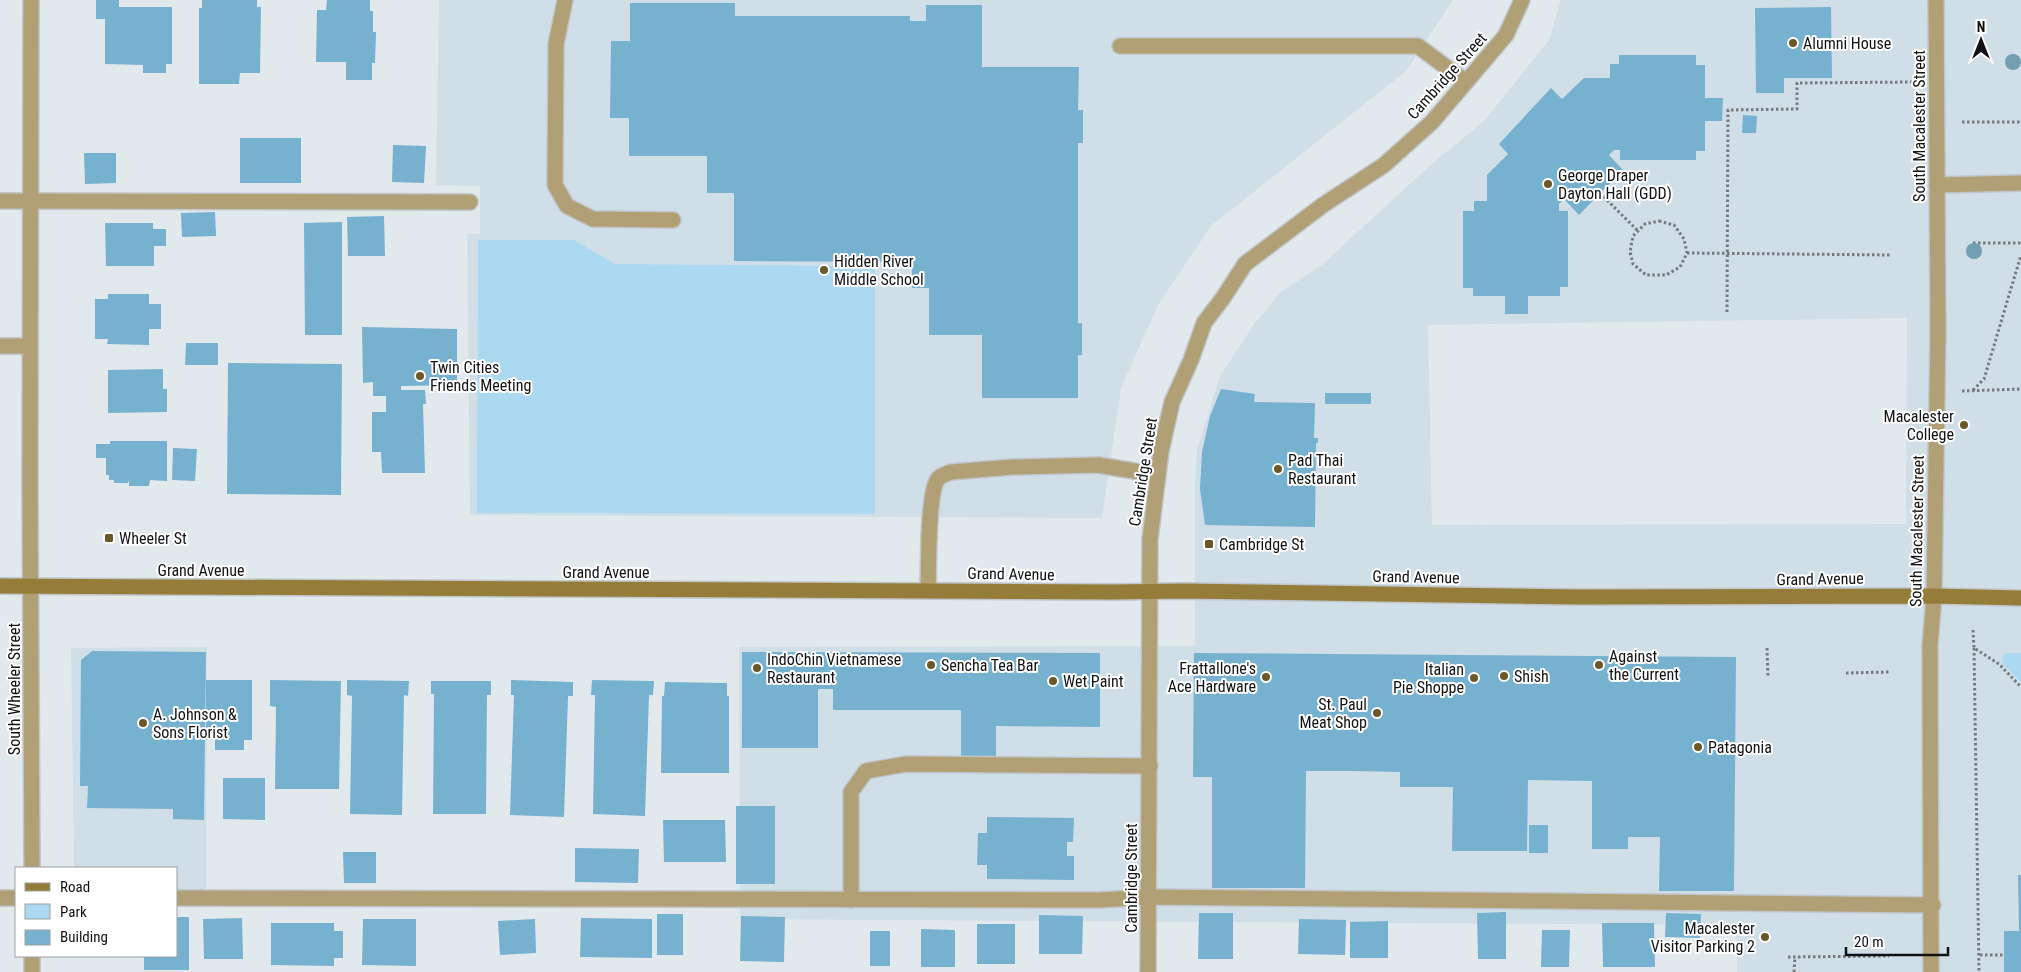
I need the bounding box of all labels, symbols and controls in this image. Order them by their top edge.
north arrow [1956,15,2006,65]
text: N [1977,19,1985,35]
street label: Cambridge Street [1403,29,1491,123]
place label: Alumni House [1803,34,1891,53]
marker: Alumni House [1787,37,1799,49]
street label: South Macalester Street [1910,50,1929,202]
place label: George Draper Dayton Hall (GDD) [1558,166,1672,203]
marker: George Draper Dayton Hall (GDD) [1542,178,1554,190]
place label: Hidden River Middle School [834,252,924,289]
marker: Hidden River Middle School [818,264,830,276]
place label: Twin Cities Friends Meeting [430,358,531,395]
marker: Twin Cities Friends Meeting [414,370,426,382]
place label: Macalester College [1884,407,1954,444]
street label: Cambridge Street [1125,416,1161,528]
marker: Macalester College [1958,419,1970,431]
place label: Pad Thai Restaurant [1288,451,1356,488]
street label: South Macalester Street [1906,455,1928,607]
marker: Pad Thai Restaurant [1272,463,1284,475]
place label: Wheeler St [119,529,187,548]
marker: Wheeler St [103,532,115,544]
place label: Cambridge St [1219,535,1305,554]
marker: Cambridge St [1203,538,1215,550]
street label: Grand Avenue [157,561,245,580]
street label: Grand Avenue [562,563,650,582]
street label: Grand Avenue [967,564,1055,584]
street label: Grand Avenue [1372,567,1460,587]
street label: Grand Avenue [1776,569,1864,589]
street label: South Wheeler Street [5,623,24,755]
place label: Against the Current [1609,647,1679,684]
place label: IndoChin Vietnamese Restaurant [767,650,901,687]
place label: Sencha Tea Bar [941,656,1038,675]
marker: Sencha Tea Bar [925,659,937,671]
place label: Frattallone's Ace Hardware [1168,659,1256,696]
marker: Against the Current [1593,659,1605,671]
place label: Italian Pie Shoppe [1393,660,1464,697]
marker: IndoChin Vietnamese Restaurant [751,662,763,674]
place label: Shish [1514,667,1549,686]
marker: Shish [1498,670,1510,682]
marker: Frattallone's Ace Hardware [1260,671,1272,683]
place label: Wet Paint [1063,672,1124,691]
marker: Italian Pie Shoppe [1468,672,1480,684]
marker: Wet Paint [1047,675,1059,687]
place label: St. Paul Meat Shop [1299,695,1367,732]
place label: A. Johnson & Sons Florist [153,705,237,742]
marker: St. Paul Meat Shop [1371,707,1383,719]
marker: A. Johnson & Sons Florist [137,717,149,729]
place label: Patagonia [1708,738,1772,757]
marker: Patagonia [1692,741,1704,753]
street label: Cambridge Street [1122,823,1141,933]
legend [15,867,178,957]
text: Road [60,878,90,896]
text: Park [60,903,87,921]
place label: Macalester Visitor Parking 2 [1651,919,1755,956]
scale bar [1846,924,1948,956]
text: Building [60,928,108,946]
marker: Macalester Visitor Parking 2 [1759,931,1771,943]
text: 20 m [1854,933,1884,951]

